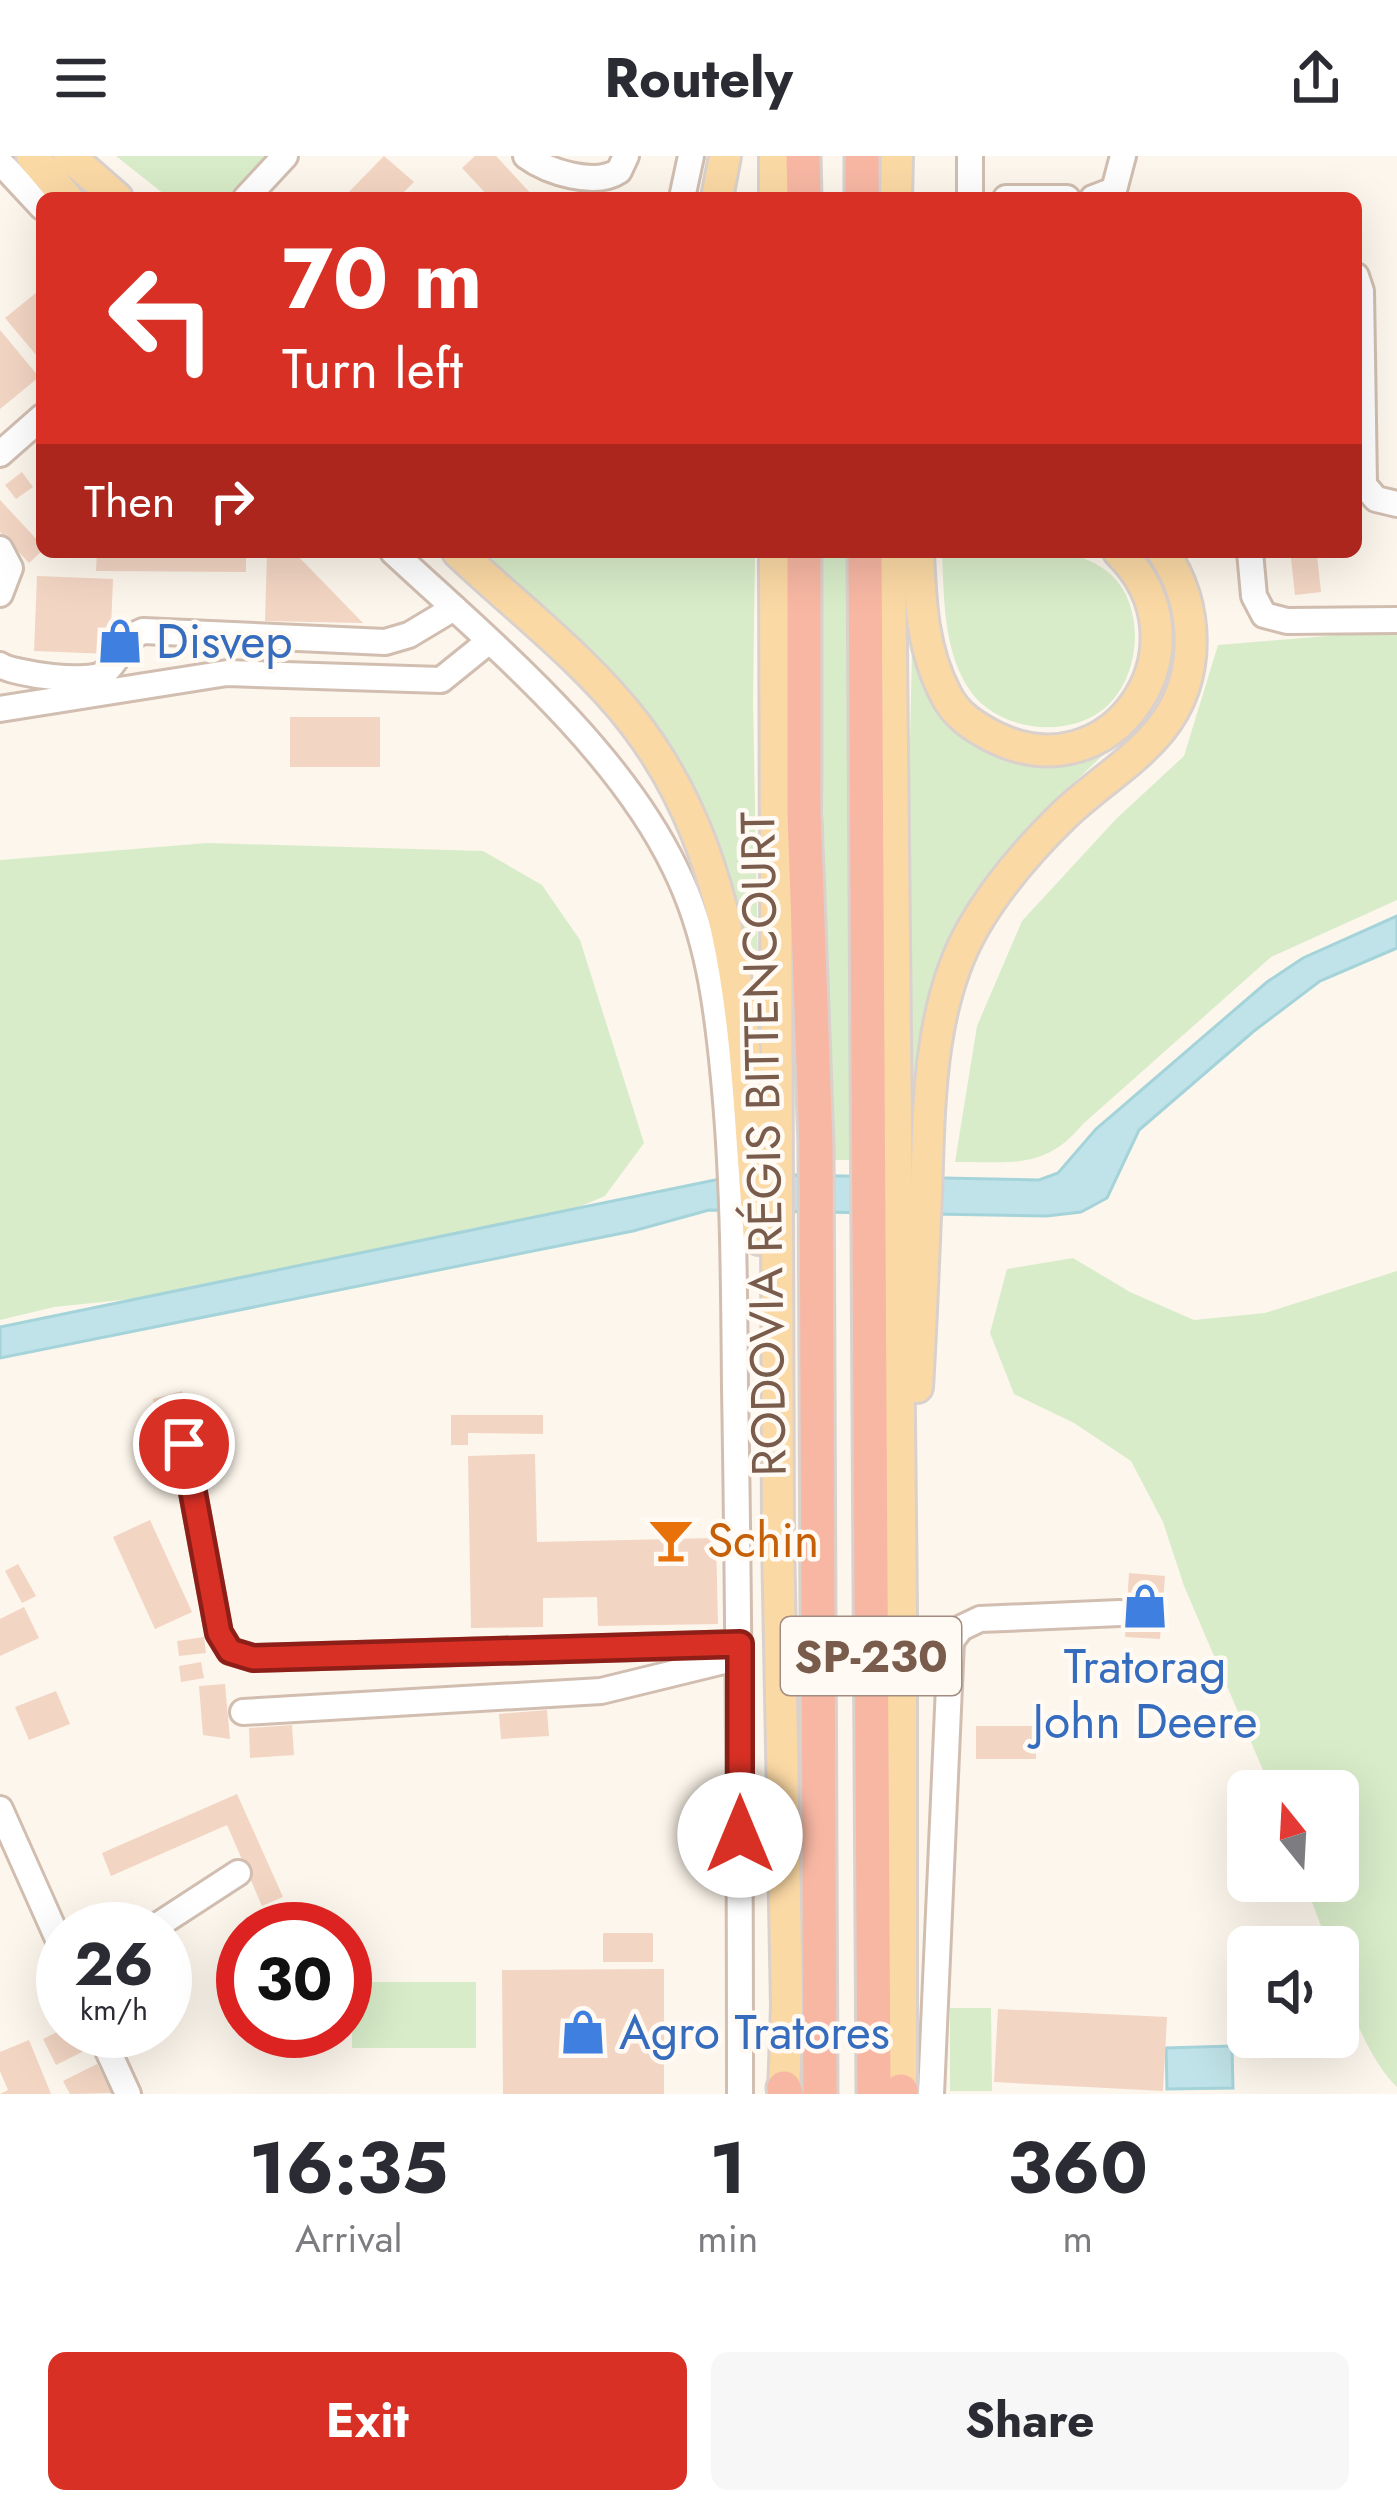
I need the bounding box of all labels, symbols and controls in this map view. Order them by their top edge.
text: Routely [604,39,793,117]
icon: menu [48,45,114,111]
icon: share [1283,45,1349,111]
text: 70 m [282,218,482,340]
icon: left [84,240,240,396]
text: Turn left [282,330,463,408]
icon: right [199,468,265,534]
text: Then [84,469,175,534]
place label: Disvep [156,607,293,676]
shop icon: Disvep [95,616,145,666]
street label: RODOVIA RÉGIS BITTENCOURT [723,811,804,1477]
pin [133,1393,235,1495]
icon: arrive [151,1411,217,1477]
place label: Schin [707,1506,819,1575]
bar icon: Schin [646,1515,696,1565]
shop icon: Tratorag John Deere [1120,1581,1170,1631]
road number: SP-230 [781,1617,961,1695]
place label: Tratorag John Deere [1026,1632,1258,1756]
north arrow [1227,1770,1359,1902]
map controls [1227,1770,1359,2058]
position arrow [677,1772,803,1898]
speed limit sign: 30 [216,1902,372,2058]
text: 26 [74,1921,154,2008]
button: sound [1227,1926,1359,2058]
text: km/h [80,1988,148,2031]
place label: Agro Tratores [619,1998,890,2067]
shop icon: Agro Tratores [558,2007,608,2057]
text: 16:35 [249,2116,448,2220]
text: 1 [709,2116,746,2220]
text: 360 [1007,2116,1148,2220]
text: Arrival [295,2210,402,2267]
text: min [697,2210,758,2267]
text: m [1062,2210,1093,2267]
button: Exit [48,2352,687,2490]
button: Share [711,2352,1349,2490]

